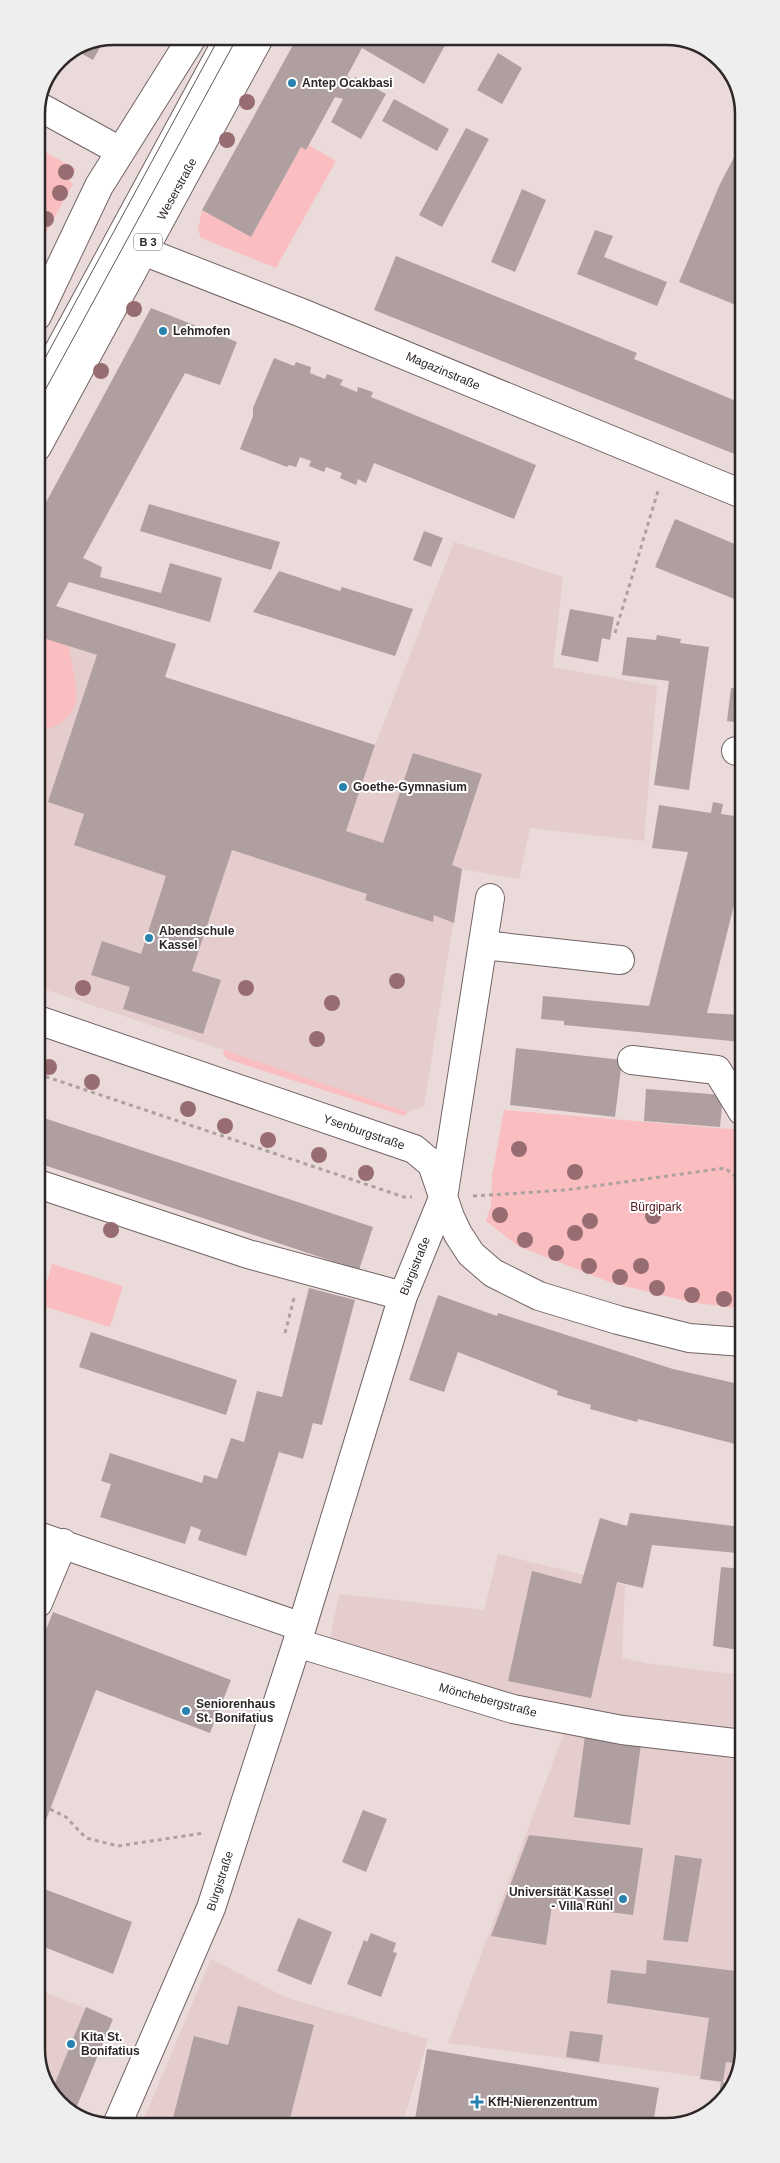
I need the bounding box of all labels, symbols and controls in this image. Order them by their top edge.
place label: Antep Ocakbasi [302,76,393,90]
marker: Antep Ocakbasi [286,77,298,89]
street label: Weserstraße [154,155,200,222]
road number: B 3 [134,233,162,250]
place label: Lehmofen [173,324,230,338]
marker: Lehmofen [157,325,169,337]
street label: Magazinstraße [404,349,483,393]
place label: Goethe-Gymnasium [353,780,467,794]
marker: Goethe-Gymnasium [337,781,349,793]
place label: Abendschule Kassel [159,924,235,952]
marker: Abendschule Kassel [143,932,155,944]
street label: Ysenburgstraße [321,1111,407,1153]
park label: Bürgipark [630,1200,683,1214]
street label: Bürgistraße [397,1234,433,1297]
street label: Mönchebergstraße [438,1680,539,1720]
place label: Seniorenhaus St. Bonifatius [196,1697,276,1725]
marker: Seniorenhaus St. Bonifatius [180,1705,192,1717]
street label: Bürgistraße [204,1849,236,1913]
place label: Universität Kassel - Villa Rühl [509,1885,613,1913]
marker: Universität Kassel - Villa Rühl [617,1893,629,1905]
place label: Kita St. Bonifatius [81,2030,140,2058]
marker: Kita St. Bonifatius [65,2038,77,2050]
marker: KfH-Nierenzentrum [470,2095,484,2109]
place label: KfH-Nierenzentrum [488,2095,597,2109]

